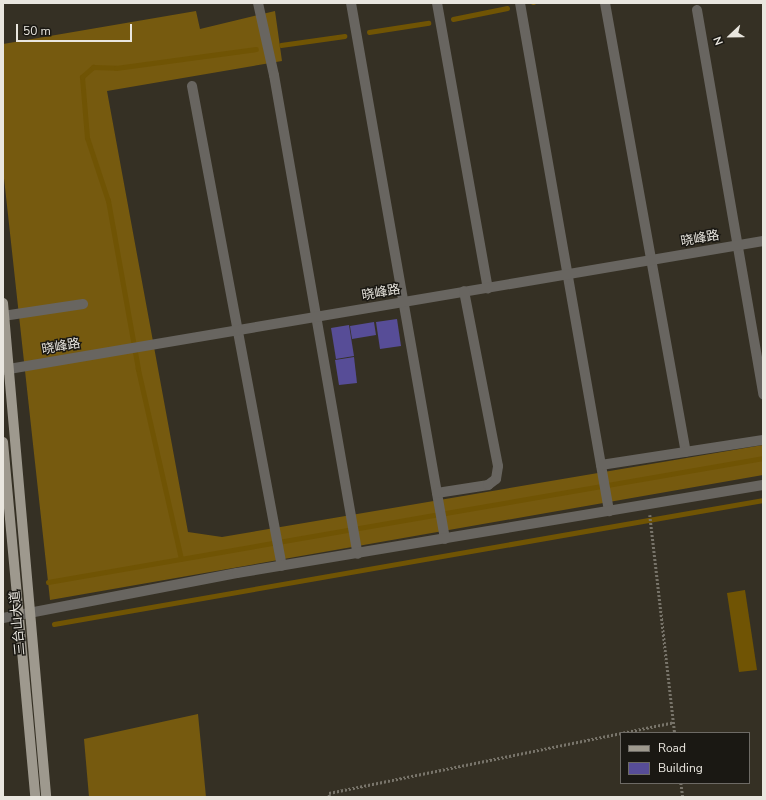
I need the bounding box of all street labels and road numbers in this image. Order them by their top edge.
street label: 晓峰路 [679,228,721,250]
street label: 晓峰路 [360,282,402,304]
street label: 晓峰路 [40,336,82,358]
street label: 三台山大道 [7,590,29,656]

